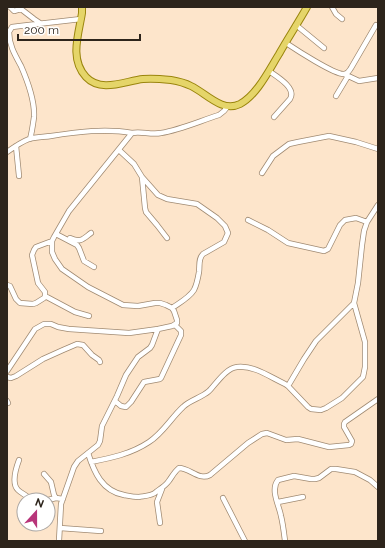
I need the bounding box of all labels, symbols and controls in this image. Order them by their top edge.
scale bar [18,16,140,42]
text: 200 m [24,23,59,37]
north arrow [16,492,56,532]
text: N [33,496,46,511]

